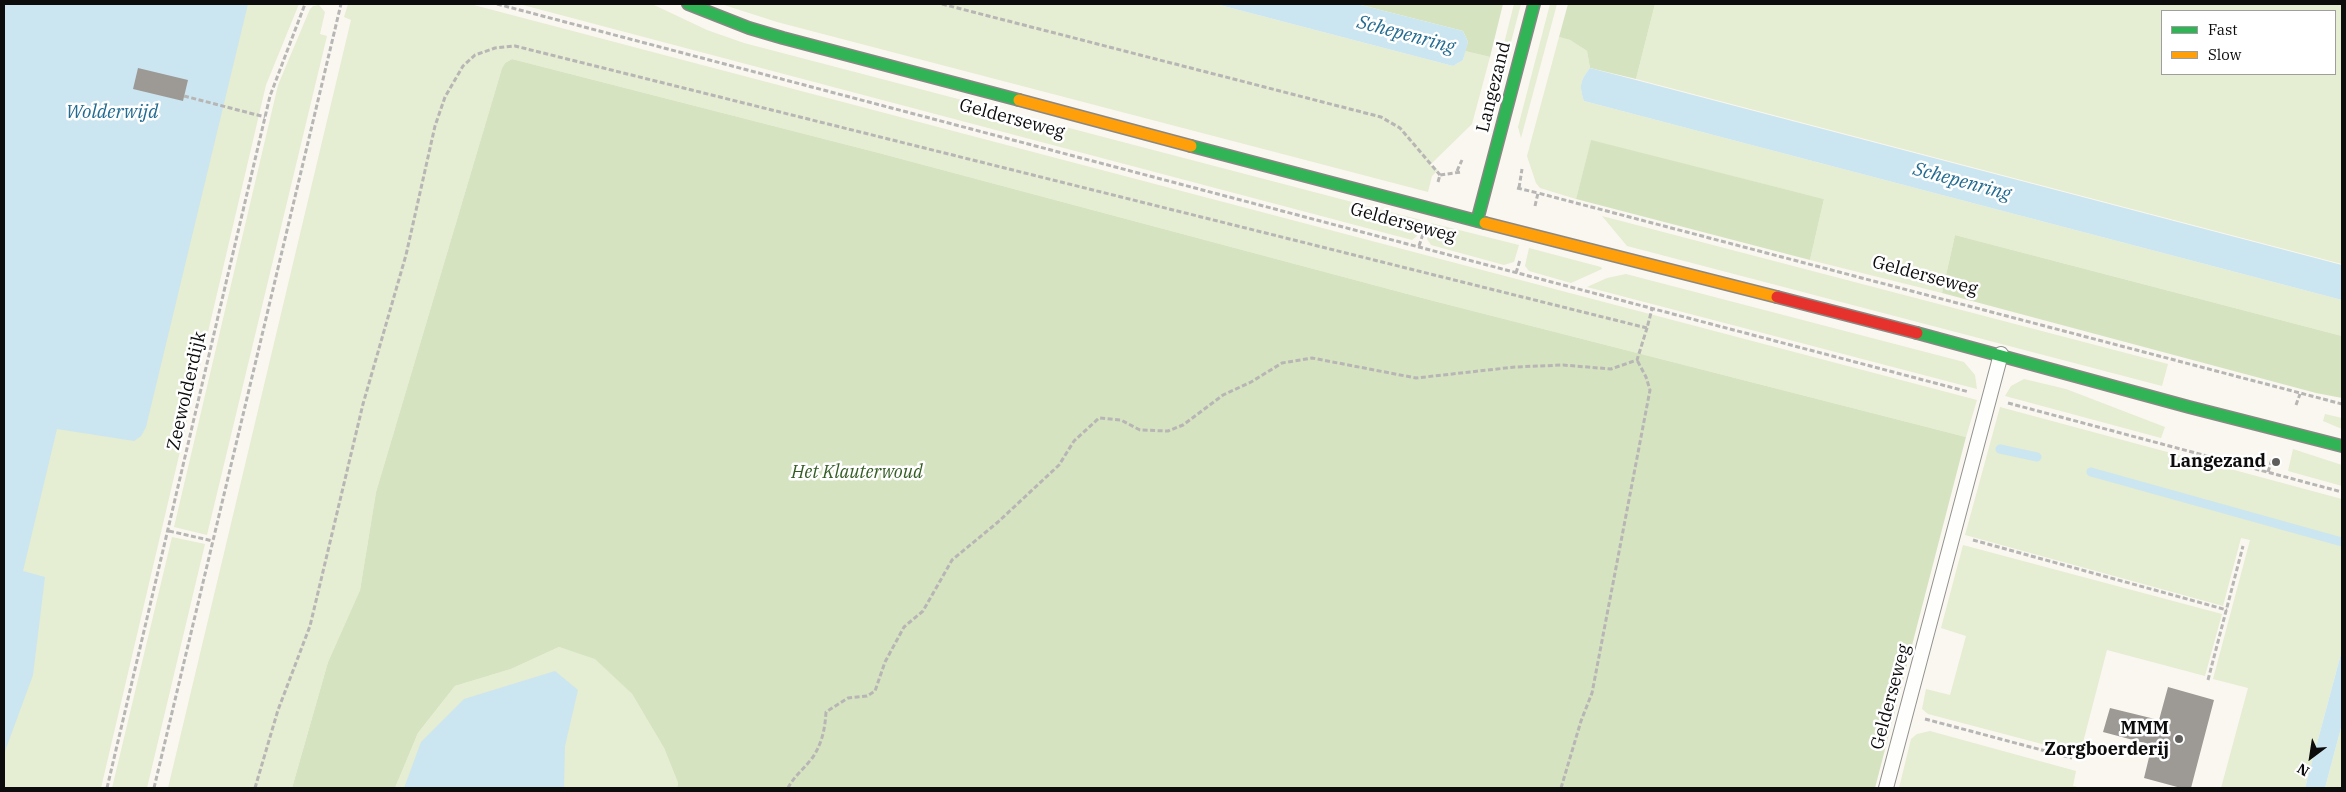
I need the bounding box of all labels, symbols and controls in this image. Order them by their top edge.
legend [2161,10,2336,75]
water label: Schepenring [1354,11,1458,59]
text: Fast [2208,20,2238,39]
street label: Langezand [1472,39,1516,135]
text: Slow [2208,45,2241,64]
street label: Gelderseweg [957,95,1067,143]
water label: Wolderwijd [66,102,158,124]
water label: Schepenring [1910,158,2014,206]
street label: Gelderseweg [1348,199,1458,247]
street label: Gelderseweg [1870,252,1980,300]
street label: Zeewolderdijk [163,330,211,452]
place label: Langezand [2169,451,2266,473]
marker: Langezand [2270,456,2282,468]
park label: Het Klauterwoud [791,462,923,484]
street label: Gelderseweg [1867,642,1915,752]
place label: MMM Zorgboerderij [2044,718,2169,761]
north arrow [2286,732,2336,782]
marker: MMM Zorgboerderij [2173,733,2185,745]
text: N [2294,759,2313,780]

